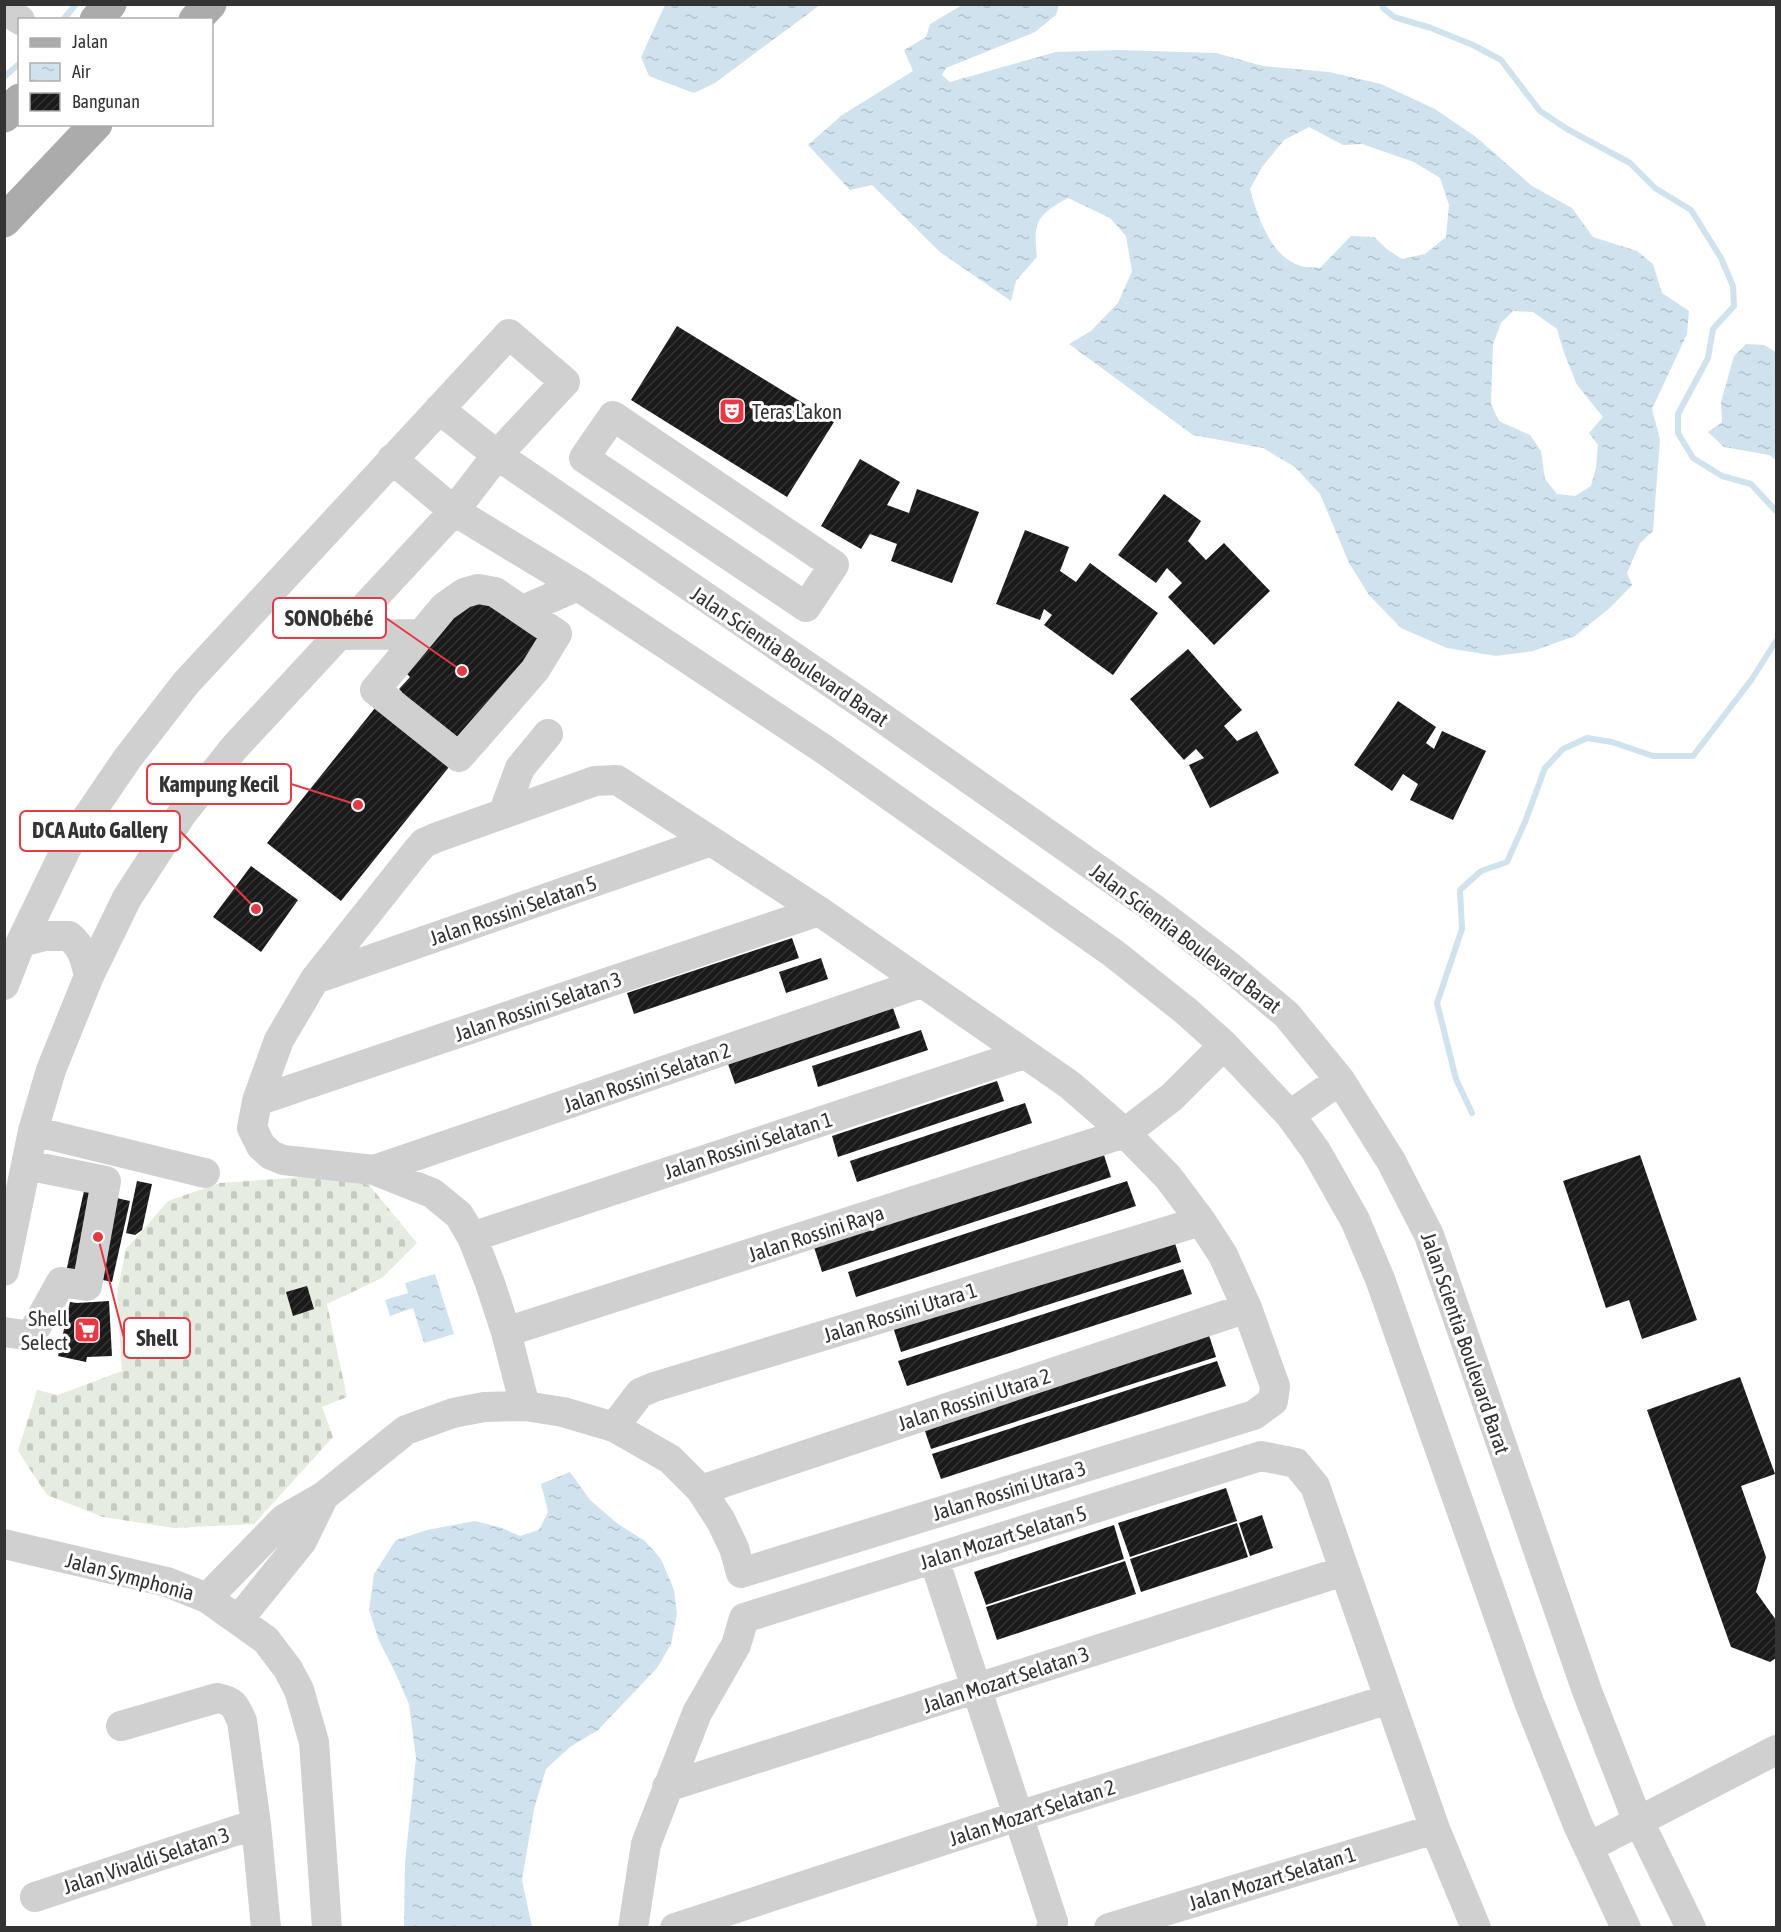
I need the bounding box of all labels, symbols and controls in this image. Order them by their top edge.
legend [18,18,213,126]
text: Jalan [72,31,108,52]
text: Air [72,61,91,82]
text: Bangunan [72,91,140,112]
theatre icon: Teras Lakon [717,396,747,426]
place label: Teras Lakon [752,399,842,423]
street label: Jalan Scientia Boulevard Barat [687,581,893,731]
callout: SONObébé [273,598,386,638]
text: SONObébé [285,605,373,631]
callout: Kampung Kecil [147,764,291,804]
text: Kampung Kecil [159,771,280,797]
callout: DCA Auto Gallery [20,811,180,851]
text: DCA Auto Gallery [32,817,168,843]
street label: Jalan Scientia Boulevard Barat [1086,858,1286,1018]
street label: Jalan Rossini Selatan 5 [426,870,600,950]
street label: Jalan Rossini Selatan 3 [451,966,625,1046]
street label: Jalan Rossini Selatan 2 [560,1037,734,1117]
street label: Jalan Rossini Selatan 1 [661,1107,835,1183]
street label: Jalan Rossini Raya [745,1200,887,1266]
street label: Jalan Scientia Boulevard Barat [1417,1229,1515,1457]
street label: Jalan Rossini Utara 1 [820,1277,980,1347]
place label: Shell Select [21,1306,68,1354]
supermarket icon: Shell Select [72,1315,102,1345]
callout: Shell [124,1318,190,1358]
text: Shell [136,1325,179,1351]
street label: Jalan Rossini Utara 2 [895,1363,1053,1435]
street label: Jalan Rossini Utara 3 [929,1455,1089,1525]
street label: Jalan Mozart Selatan 5 [917,1500,1089,1574]
street label: Jalan Symphonia [63,1547,197,1605]
street label: Jalan Mozart Selatan 3 [920,1641,1092,1717]
street label: Jalan Mozart Selatan 2 [946,1774,1118,1850]
street label: Jalan Vivaldi Selatan 3 [60,1822,232,1898]
street label: Jalan Mozart Selatan 1 [1186,1841,1358,1915]

